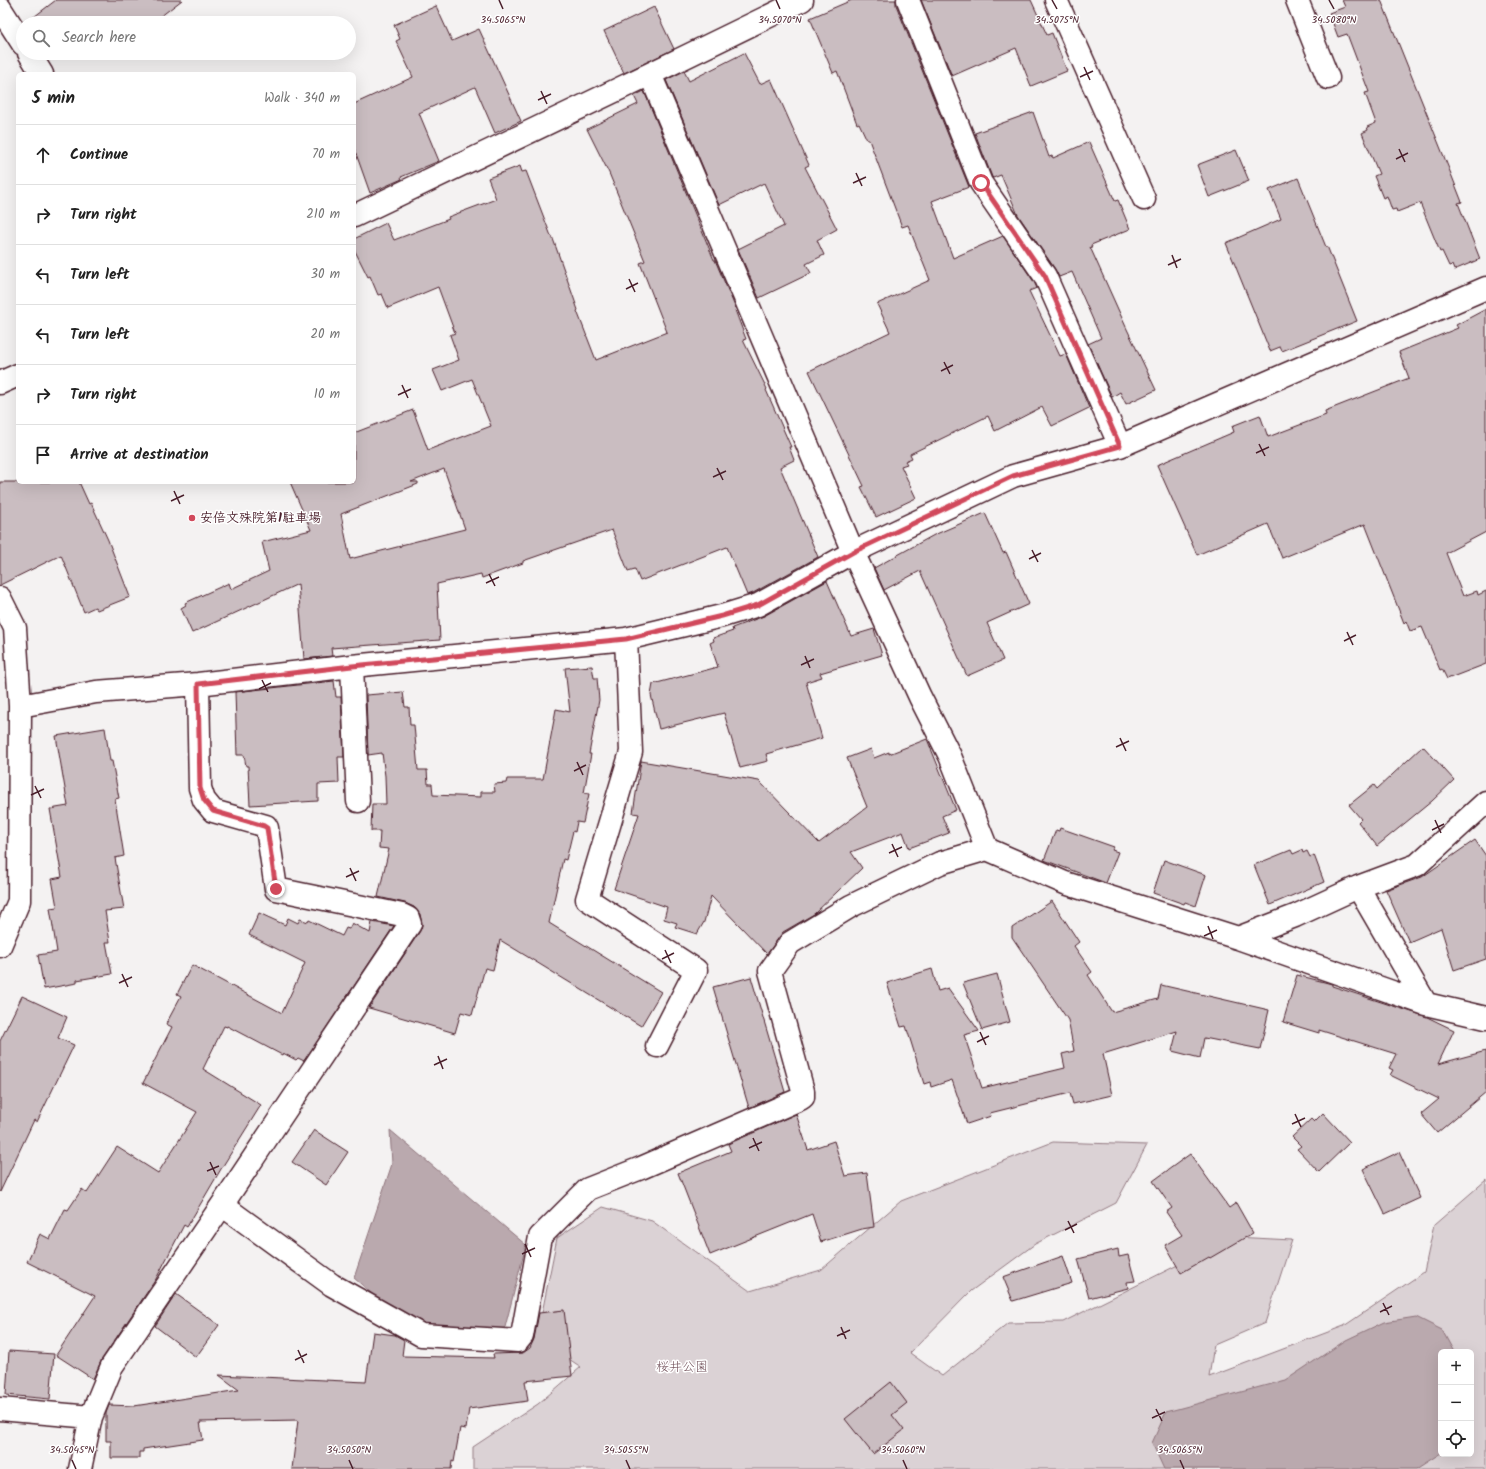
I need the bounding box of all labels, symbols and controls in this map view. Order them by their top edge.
text: 34.5065°N [480,12,526,28]
text: 34.5070°N [758,12,802,28]
text: 34.5075°N [1035,12,1079,28]
text: 34.5080°N [1311,12,1357,28]
search box [16,16,356,60]
text: Search here [62,26,136,50]
icon: search [30,27,52,49]
text: 5 min [32,85,75,112]
text: Walk · 340 m [264,88,340,109]
text: Continue [70,143,128,167]
icon: ahead [32,144,54,166]
text: 70 m [312,144,340,165]
route start [972,174,990,192]
text: Turn right [70,203,137,227]
icon: right [32,204,54,226]
text: 210 m [306,204,340,225]
text: Turn left [70,263,130,287]
icon: left [32,264,54,286]
text: 30 m [311,264,340,285]
text: Turn left [70,323,130,347]
icon: left [32,324,54,346]
text: 20 m [310,324,340,345]
text: Turn right [70,383,137,407]
icon: right [32,384,54,406]
text: 10 m [314,384,340,405]
text: Arrive at destination [70,443,209,467]
icon: arrive [32,444,54,466]
place label: 安倍文殊院第1駐車場 [200,508,321,529]
marker: 安倍文殊院第1駐車場 [187,513,197,523]
route end [267,880,285,898]
map controls [1438,1349,1474,1457]
button: + [1438,1349,1474,1385]
park label: 桜井公園 [656,1357,708,1378]
button: − [1438,1385,1474,1421]
button: locate [1438,1421,1474,1457]
text: 34.5045°N [50,1442,95,1458]
text: 34.5050°N [327,1442,371,1458]
text: 34.5055°N [604,1442,649,1458]
text: 34.5060°N [881,1442,926,1458]
text: 34.5065°N [1157,1442,1203,1458]

